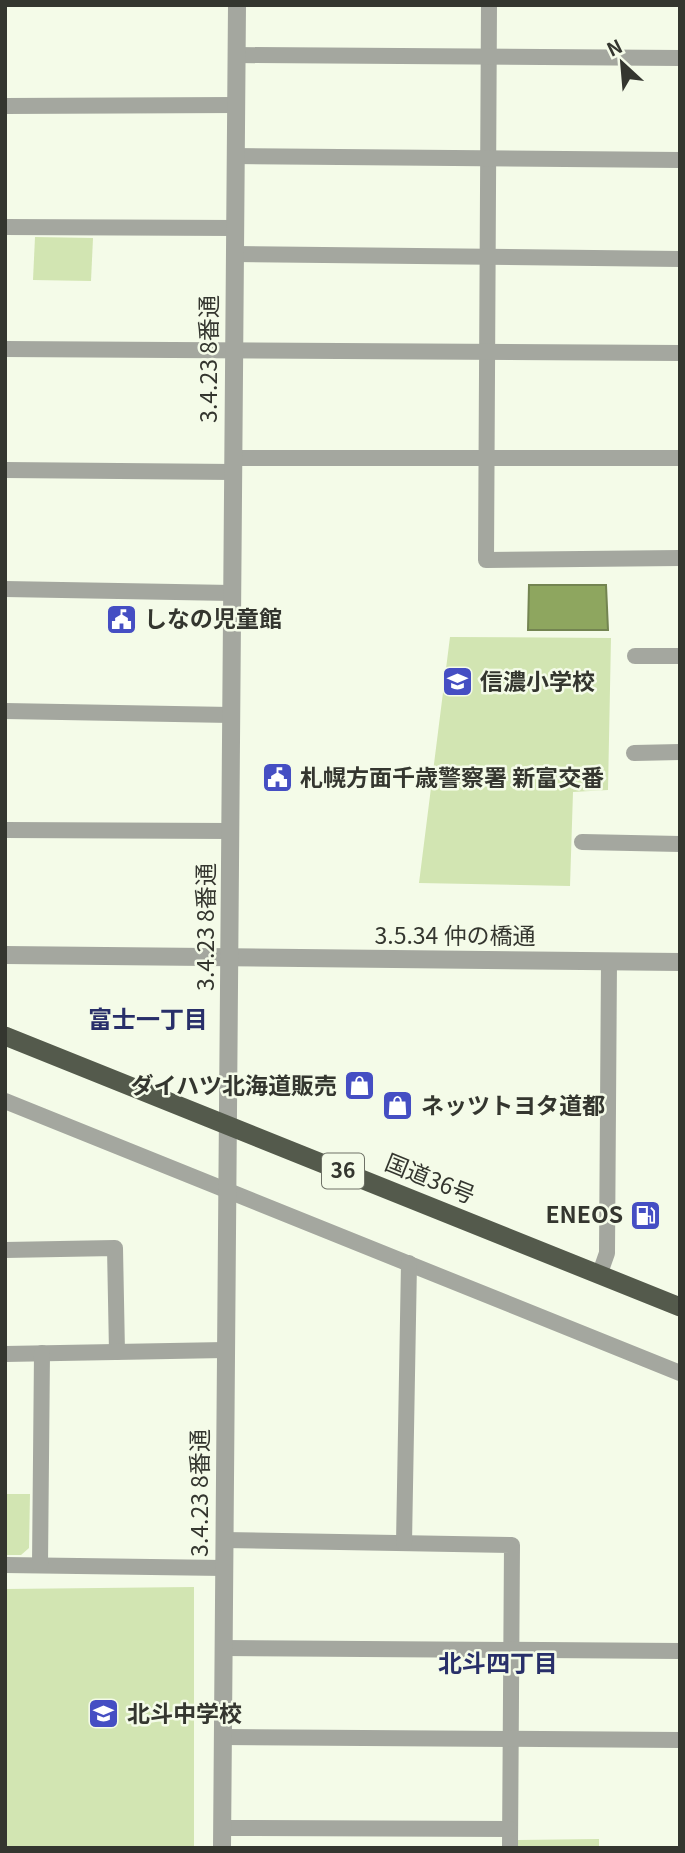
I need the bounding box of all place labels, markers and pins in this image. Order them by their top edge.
place label: しなの児童館 [144,600,282,634]
public building icon: しなの児童館 [104,602,138,636]
place label: 信濃小学校 [480,663,595,697]
school or university icon: 信濃小学校 [440,665,474,699]
place label: 札幌方面千歳警察署 新富交番 [300,759,604,793]
public building icon: 札幌方面千歳警察署 新富交番 [260,761,294,795]
place label: ダイハツ北海道販売 [130,1067,337,1101]
shop icon: ダイハツ北海道販売 [343,1069,377,1103]
place label: ネッツトヨタ道都 [421,1087,605,1121]
shop icon: ネッツトヨタ道都 [381,1089,415,1123]
place label: ENEOS [545,1196,623,1230]
fuel station icon: ENEOS [629,1198,663,1232]
place label: 北斗中学校 [127,1695,242,1729]
school or university icon: 北斗中学校 [87,1697,121,1731]

